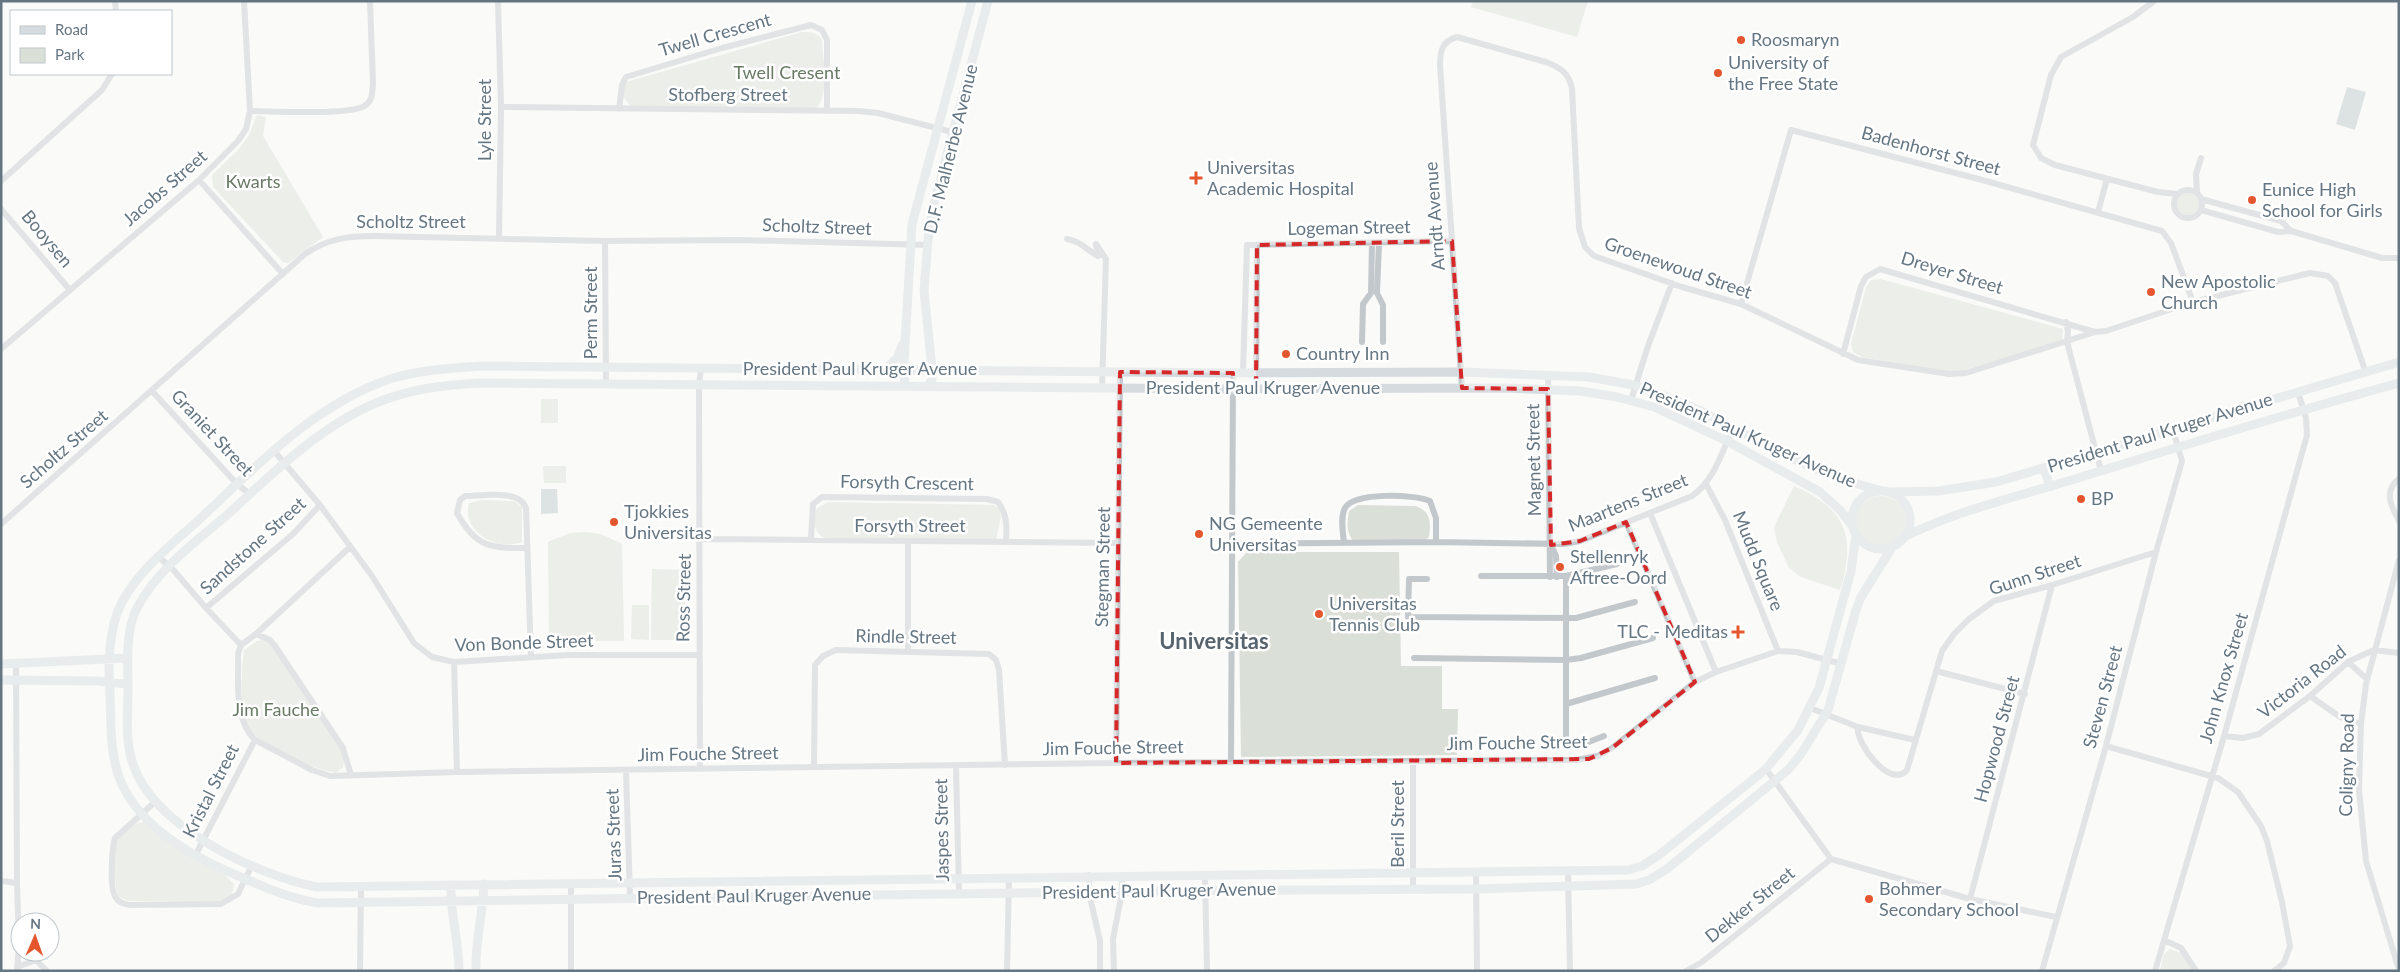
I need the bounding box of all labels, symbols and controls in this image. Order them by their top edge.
street label: Twell Crescent [656,7,774,61]
legend [10,10,172,75]
text: Road [55,20,88,38]
place label: Roosmaryn [1751,28,1840,50]
marker: Roosmaryn [1735,34,1747,46]
text: Park [55,45,85,63]
place label: University of the Free State [1728,51,1838,94]
park label: Twell Cresent [733,61,841,83]
street label: D.F. Malherbe Avenue [918,62,982,236]
marker: University of the Free State [1712,67,1724,79]
street label: Lyle Street [473,78,495,161]
street label: Stofberg Street [668,83,788,105]
street label: Badenhorst Street [1859,121,2004,179]
street label: Jacobs Street [118,144,211,230]
place label: Universitas Academic Hospital [1207,156,1354,199]
street label: Arndt Avenue [1419,161,1449,271]
park label: Kwarts [226,170,281,192]
marker: Universitas Academic Hospital [1189,171,1203,185]
place label: Eunice High School for Girls [2262,178,2383,221]
marker: Eunice High School for Girls [2246,194,2258,206]
street label: Booysen [17,205,78,272]
street label: Scholtz Street [356,210,466,232]
street label: Scholtz Street [762,213,873,239]
street label: Logeman Street [1287,215,1411,239]
street label: Groenewoud Street [1602,231,1756,303]
street label: Dreyer Street [1899,246,2007,298]
street label: Perm Street [579,266,601,360]
place label: New Apostolic Church [2161,270,2276,313]
marker: New Apostolic Church [2145,286,2157,298]
place label: Country Inn [1296,342,1389,364]
marker: Country Inn [1280,348,1292,360]
street label: President Paul Kruger Avenue [743,357,977,379]
street label: President Paul Kruger Avenue [1146,376,1380,398]
street label: President Paul Kruger Avenue [1637,376,1860,492]
street label: Graniet Street [167,384,259,481]
street label: President Paul Kruger Avenue [2044,387,2275,477]
street label: Magnet Street [1521,403,1545,517]
street label: Scholtz Street [15,404,112,492]
street label: Maartens Street [1565,468,1691,536]
street label: Forsyth Crescent [840,470,975,494]
place label: BP [2091,487,2114,509]
street label: Sandstone Street [195,492,310,598]
marker: BP [2075,493,2087,505]
place label: Tjokkies Universitas [624,500,712,543]
street label: Stegman Street [1090,506,1114,627]
street label: Mudd Square [1729,507,1789,614]
place label: NG Gemeente Universitas [1209,512,1323,555]
street label: Forsyth Street [854,514,966,536]
marker: Tjokkies Universitas [608,516,620,528]
marker: NG Gemeente Universitas [1193,528,1205,540]
place label: Stellenryk Aftree-Oord [1570,545,1667,588]
street label: Gunn Street [1986,549,2084,599]
street label: Ross Street [671,553,695,642]
marker: Stellenryk Aftree-Oord [1554,561,1566,573]
place label: Universitas Tennis Club [1329,592,1420,635]
marker: Universitas Tennis Club [1313,608,1325,620]
street label: John Knox Street [2194,609,2252,746]
place label: TLC - Meditas [1617,620,1728,642]
street label: Rindle Street [855,624,957,648]
marker: TLC - Meditas [1732,626,1744,638]
district label: Universitas [1159,627,1269,654]
street label: Von Bonde Street [454,629,594,655]
street label: Victoria Road [2253,640,2350,723]
street label: Steven Street [2078,642,2126,751]
street label: Hopwood Street [1969,673,2024,804]
park label: Jim Fauche [232,698,320,720]
street label: Coligny Road [2334,713,2358,817]
street label: Jim Fouche Street [1446,730,1588,754]
street label: Jim Fouche Street [1042,735,1184,759]
street label: Kristal Street [177,740,243,841]
street label: Jim Fouche Street [637,741,779,765]
street label: Jaspes Street [929,778,953,882]
street label: Beril Street [1386,779,1408,868]
street label: Juras Street [600,788,626,882]
street label: Dekker Street [1700,861,1799,947]
street label: President Paul Kruger Avenue [1042,877,1276,903]
place label: Bohmer Secondary School [1879,877,2019,920]
street label: President Paul Kruger Avenue [637,882,871,908]
marker: Bohmer Secondary School [1863,893,1875,905]
north arrow [10,912,60,962]
text: N [30,915,41,932]

